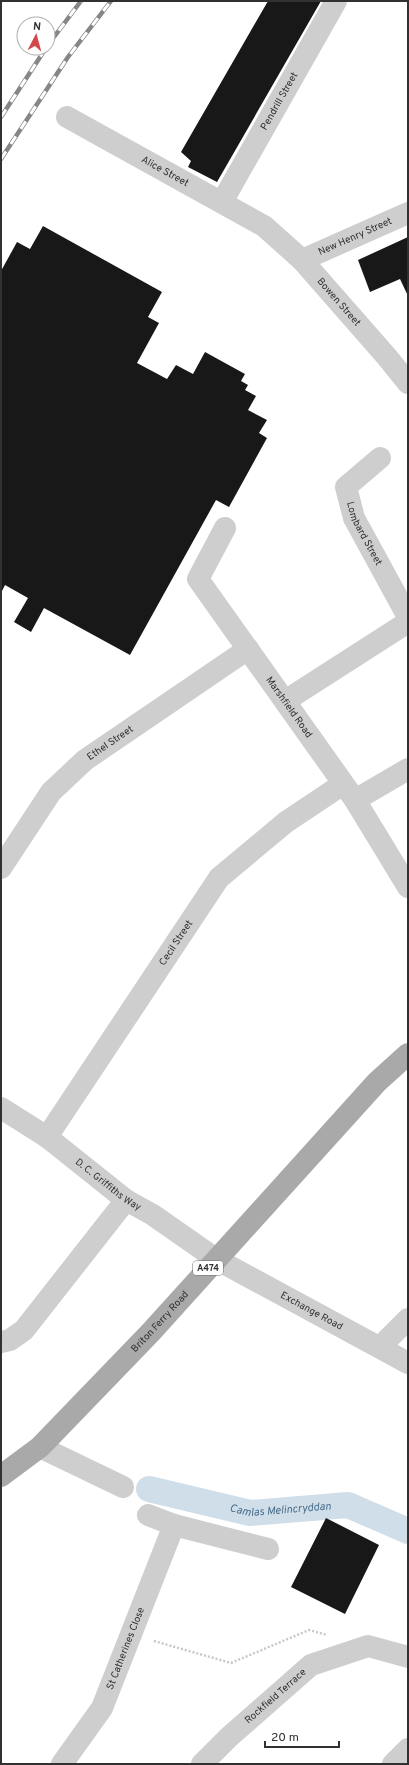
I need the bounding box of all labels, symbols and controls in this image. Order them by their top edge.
north arrow [16,16,56,56]
text: N [32,20,42,34]
street label: Pendrill Street [258,70,301,132]
street label: Alice Street [139,153,191,190]
street label: New Henry Street [316,214,394,259]
street label: Bowen Street [314,275,364,329]
street label: Lombard Street [344,500,385,568]
street label: Marshfield Road [263,674,315,740]
street label: Ethel Street [84,722,136,763]
street label: Cecil Street [156,917,196,968]
street label: D. C. Griffiths Way [73,1156,143,1214]
road number: A474 [193,1261,223,1275]
street label: Briton Ferry Road [128,1288,191,1355]
street label: Exchange Road [278,1289,345,1333]
water label: Camlas Melincryddan [228,1499,331,1520]
street label: St Catherines Close [103,1605,148,1691]
street label: Rockfield Terrace [242,1666,309,1727]
scale bar [265,1723,339,1749]
text: 20 m [271,1730,299,1746]

